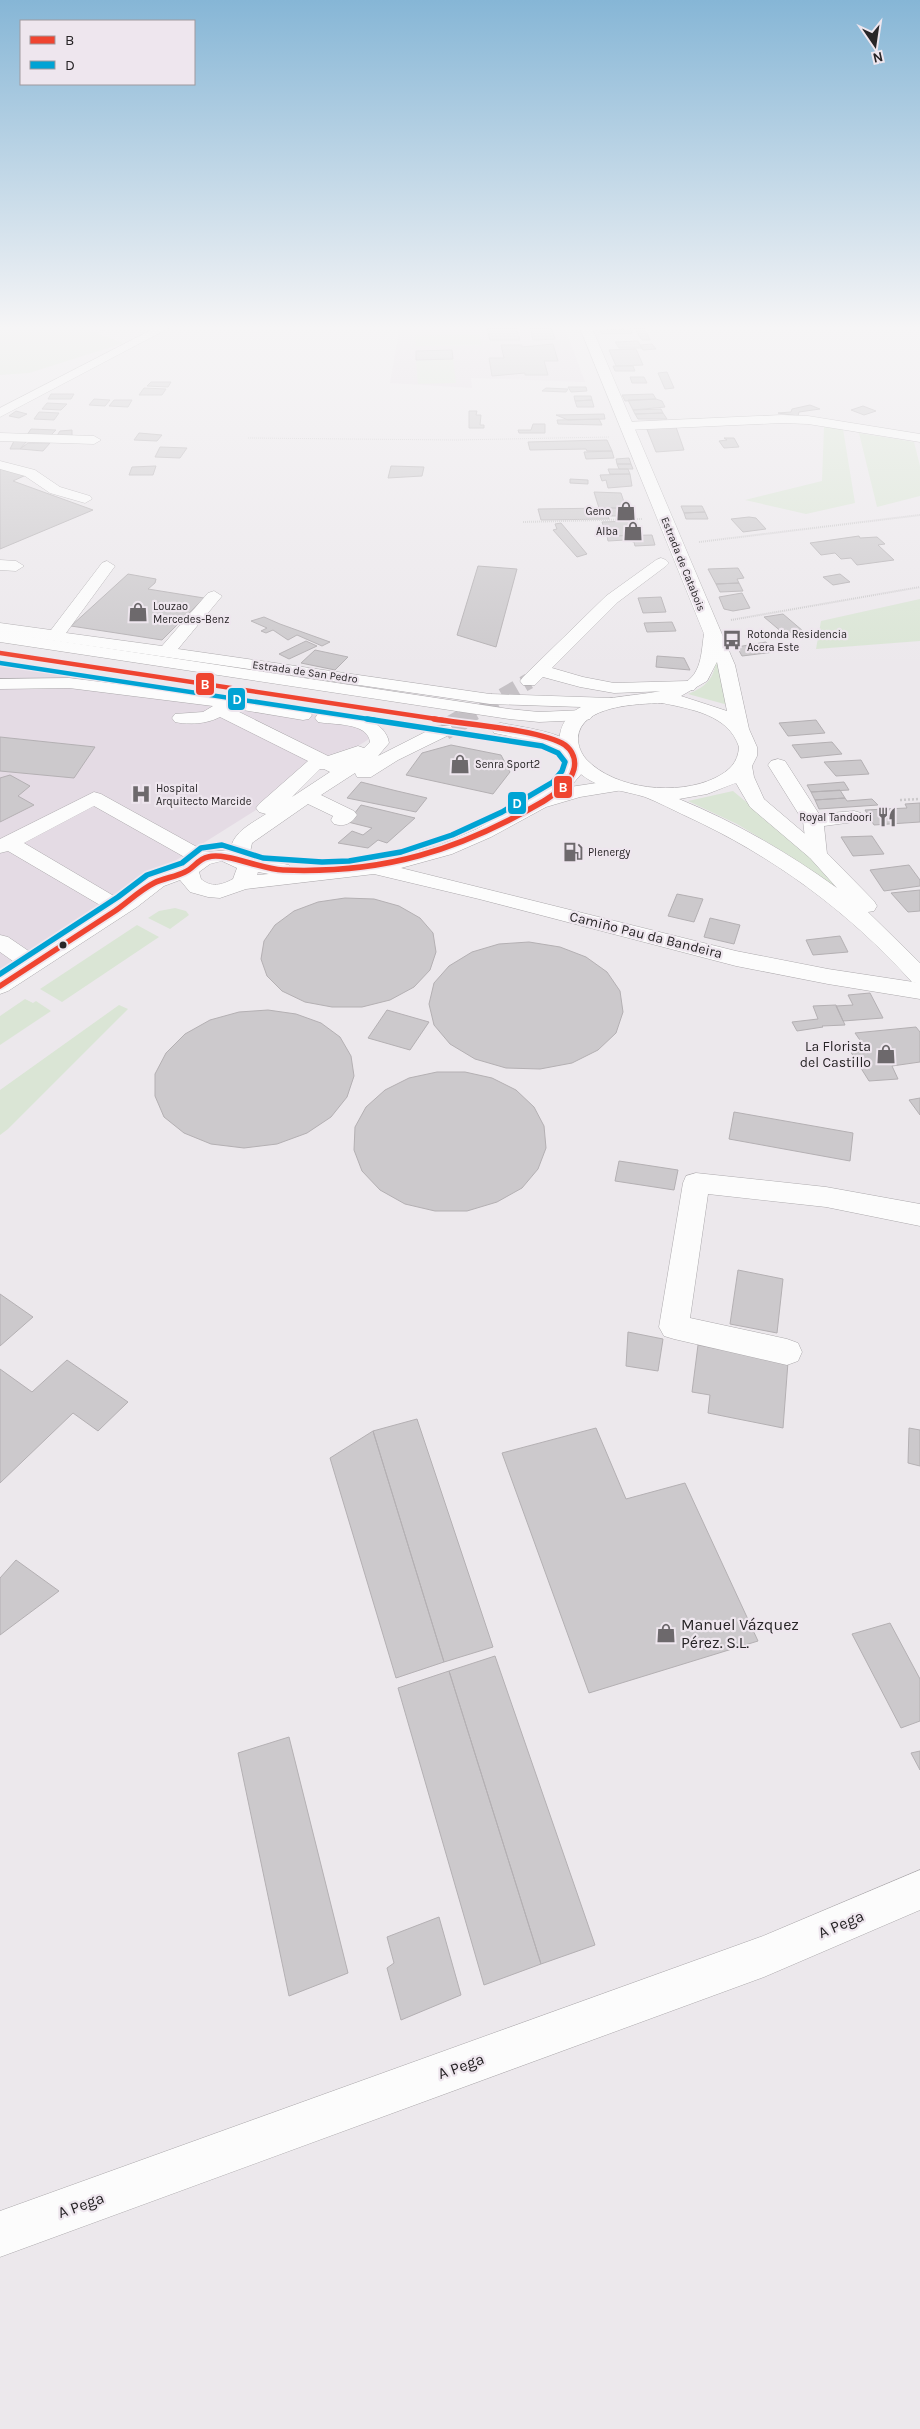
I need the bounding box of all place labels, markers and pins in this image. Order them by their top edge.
shop icon: Geno [615,500,637,522]
place label: Geno [586,505,611,518]
shop icon: Alba [622,520,644,542]
place label: Alba [596,525,618,538]
place label: Louzao Mercedes-Benz [153,600,229,626]
shop icon: Louzao Mercedes-Benz [127,601,149,623]
place label: Rotonda Residencia Acera Este [747,628,847,654]
bus stop icon: Rotonda Residencia Acera Este [721,629,743,651]
shop icon: Senra Sport2 [449,753,471,775]
place label: Senra Sport2 [475,758,540,771]
place label: Hospital Arquitecto Marcide [156,782,252,808]
hospital icon: Hospital Arquitecto Marcide [130,783,152,805]
restaurant icon: Royal Tandoori [876,806,898,828]
place label: Royal Tandoori [799,811,872,824]
fuel station icon: Plenergy [562,841,584,863]
place label: Plenergy [588,846,630,859]
unlabelled marker [58,940,68,950]
place label: La Florista del Castillo [800,1038,871,1071]
shop icon: La Florista del Castillo [875,1043,897,1065]
place label: Manuel Vázquez Pérez. S.L. [681,1615,799,1652]
shop icon: Manuel Vázquez Pérez. S.L. [655,1622,677,1644]

